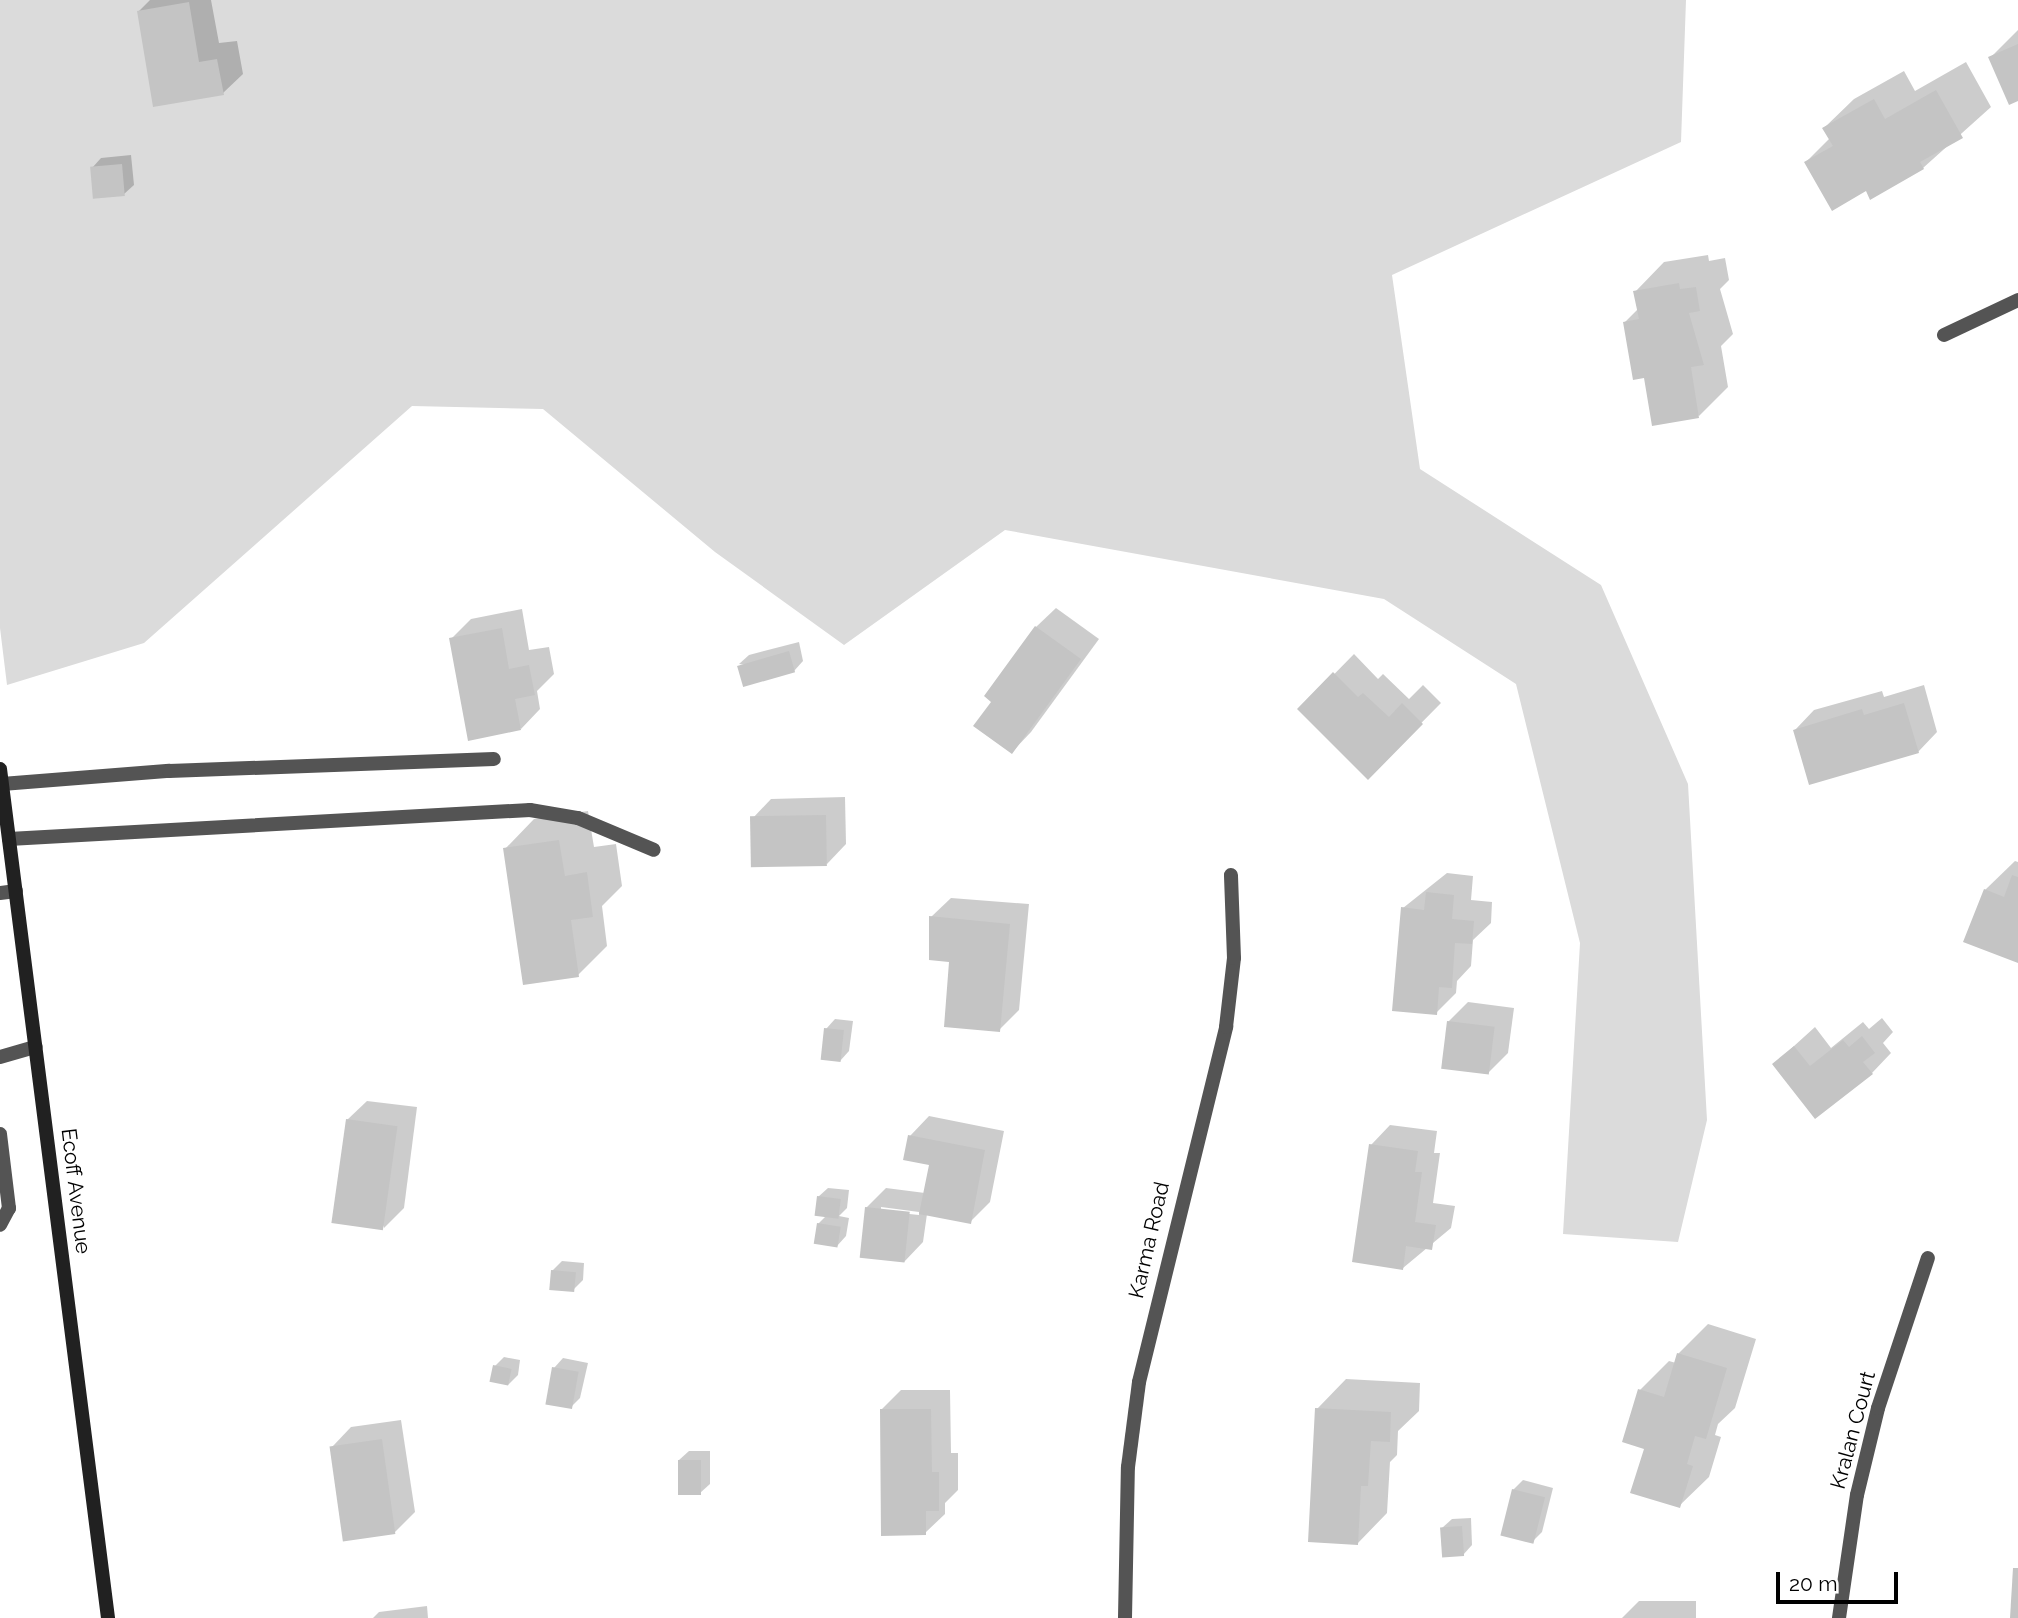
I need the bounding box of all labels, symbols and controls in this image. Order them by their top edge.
street label: Ecoff Avenue [56,1126,96,1256]
street label: Karma Road [1123,1179,1175,1301]
street label: Kralan Court [1825,1368,1881,1492]
scale bar [1780,1558,1902,1602]
text: 20 m [1789,1571,1837,1596]

